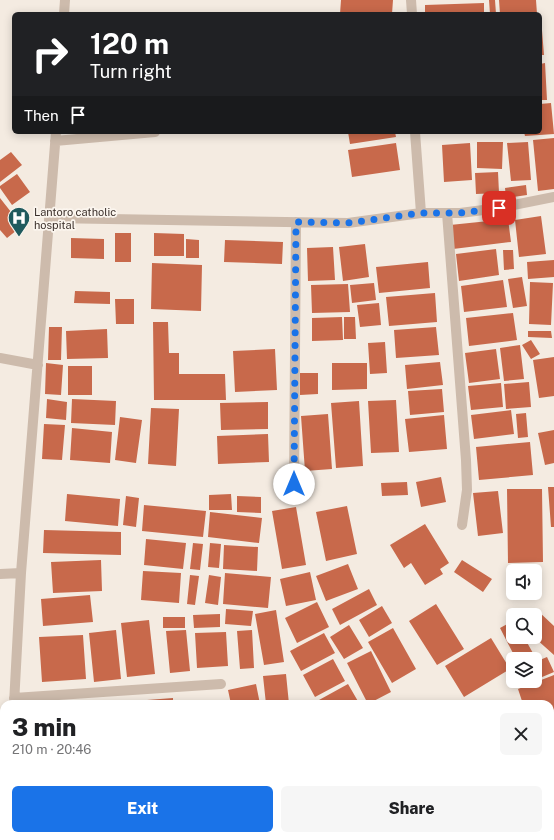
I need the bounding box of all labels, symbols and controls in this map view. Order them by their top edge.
text: 120 m [90,27,169,60]
icon: right [24,28,76,80]
text: Turn right [90,61,172,82]
icon: arrive [67,104,89,126]
text: Then [24,107,59,124]
pin [482,191,516,225]
icon: arrive [488,197,510,219]
hospital icon: Lantoro catholic hospital [6,205,32,238]
place label: Lantoro catholic hospital [34,206,116,231]
position arrow [273,463,315,505]
map controls [506,564,542,688]
button: sound [506,564,542,600]
button: search [506,608,542,644]
button: layers [506,652,542,688]
text: 3 min [12,713,76,741]
button: close [500,713,542,755]
text: 210 m · 20:46 [12,742,91,757]
button: Exit [12,786,273,832]
button: Share [281,786,542,832]

